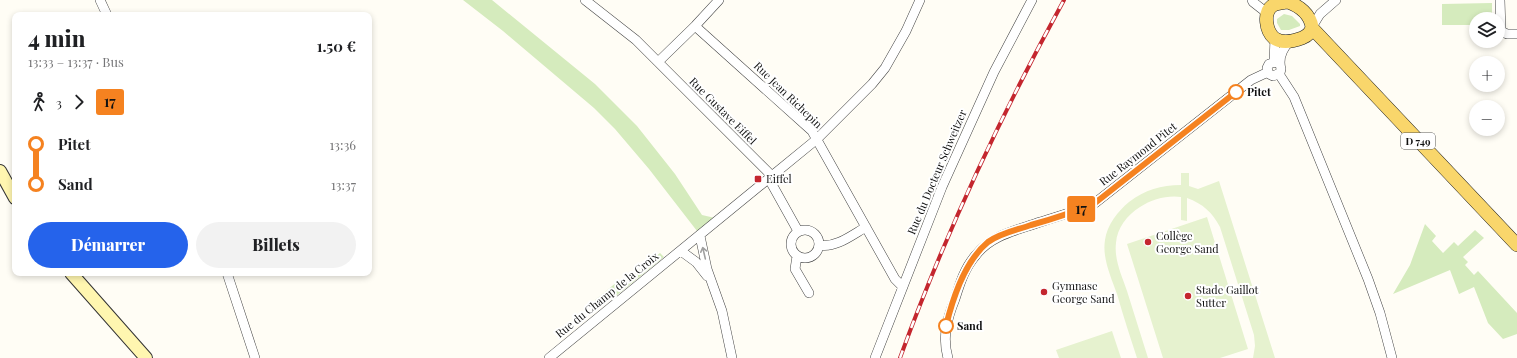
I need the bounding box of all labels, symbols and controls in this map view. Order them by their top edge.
map controls [1469,12,1505,136]
button: layers [1469,12,1505,48]
text: 4 min [28,23,85,53]
text: 1.50 € [317,36,356,56]
text: 13:33 – 13:37 · Bus [28,53,124,70]
button: + [1469,56,1505,92]
street label: Rue Jean Richepin [751,58,826,131]
street label: Rue Gustave Eiffel [686,74,760,148]
marker: Pitet [1228,84,1244,100]
place label: Pitet [1247,84,1271,99]
icon: walk [28,91,50,113]
icon: forward [68,91,90,113]
text: 17 [104,92,116,111]
text: 3 [56,94,62,111]
button: − [1469,100,1505,136]
street label: Rue du Docteur Schweitzer [903,107,970,237]
street label: Rue Raymond Pitet [1096,119,1180,189]
road number: D 749 [1401,133,1435,149]
text: Pitet [58,134,90,154]
text: 13:36 [330,136,356,153]
place label: Eiffel [766,171,792,186]
text: Sand [58,174,93,194]
marker: Eiffel [753,174,763,184]
text: 13:37 [331,176,356,193]
line badge: 17 [1063,196,1099,222]
text: 17 [1075,199,1087,218]
button: Démarrer [28,222,188,268]
button: Billets [196,222,356,268]
place label: Collège George Sand [1156,228,1219,256]
marker: Collège George Sand [1143,237,1153,247]
one-way arrow [699,247,707,260]
street label: Rue du Champ de la Croix [552,248,662,341]
place label: Gymnase George Sand [1052,278,1115,306]
place label: Stade Gaillot Sutter [1196,282,1259,310]
marker: Gymnase George Sand [1039,287,1049,297]
marker: Stade Gaillot Sutter [1183,291,1193,301]
marker: Sand [938,318,954,334]
place label: Sand [957,318,983,333]

